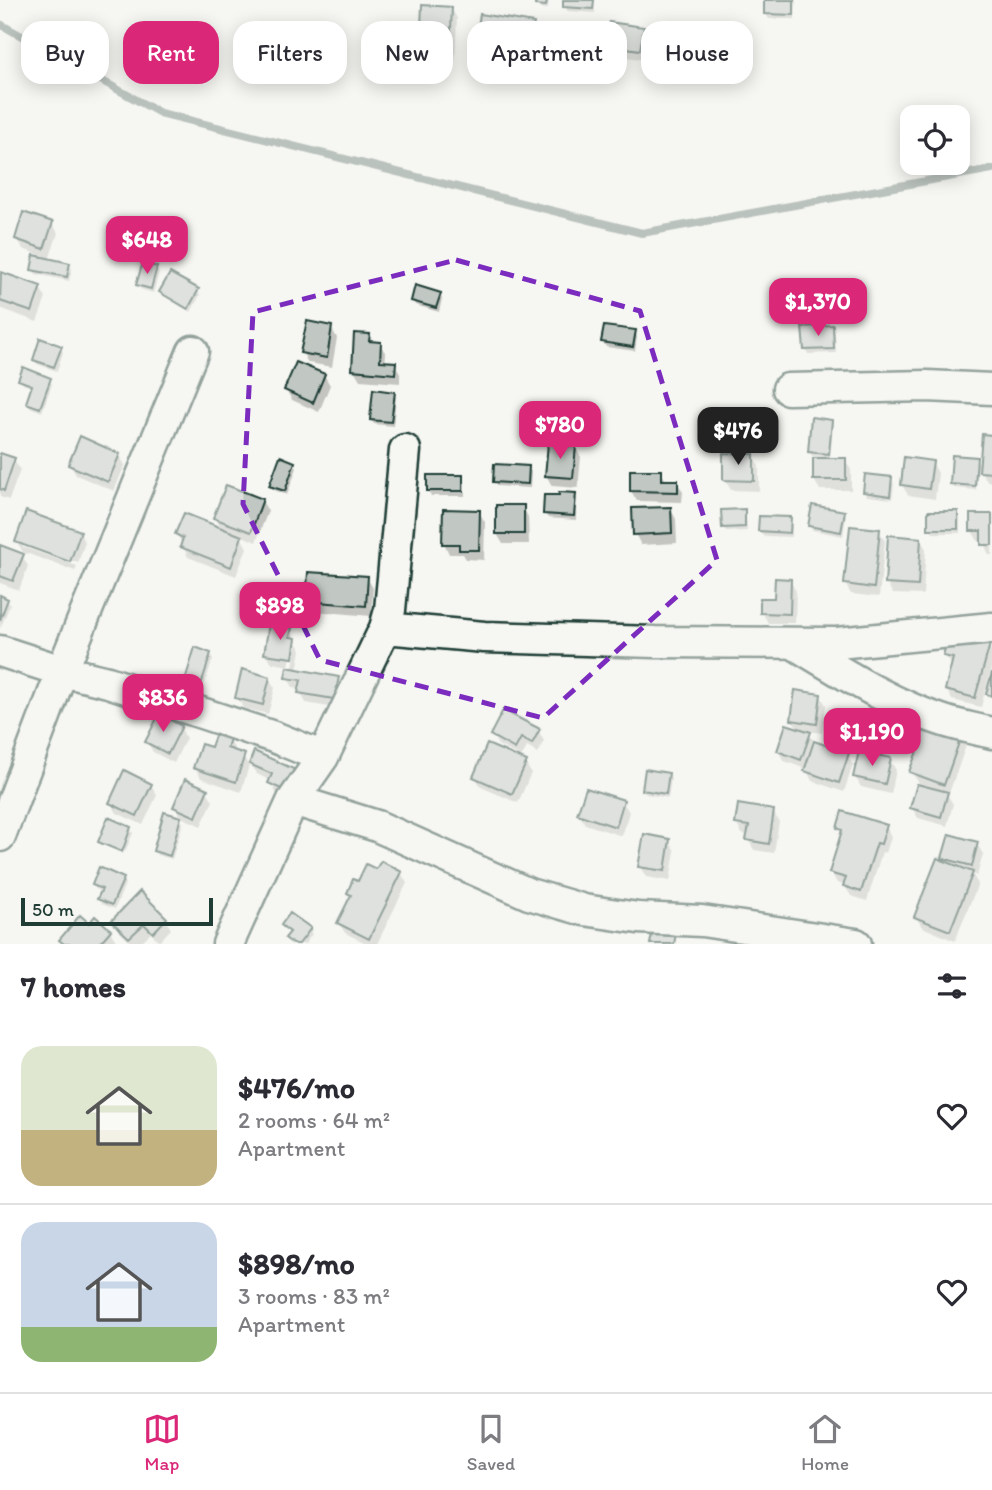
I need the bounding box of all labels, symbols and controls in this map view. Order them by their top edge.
chip: Buy [21,21,109,84]
chip: Rent [123,21,219,84]
chip: Filters [233,21,347,84]
chip: New [361,21,453,84]
chip: Apartment [467,21,627,84]
chip: House [641,21,753,84]
map controls [900,105,970,175]
button: locate [900,105,970,175]
pin: $648 [106,216,188,276]
text: $648 [122,225,172,253]
pin: $1,370 [761,278,875,338]
text: $1,370 [785,287,851,315]
pin: $780 [519,402,601,461]
pin: $476 [697,407,779,467]
text: $780 [535,410,585,438]
text: $476 [713,416,763,444]
pin: $898 [239,582,321,642]
text: $898 [256,591,304,619]
pin: $836 [122,674,204,734]
text: $836 [139,683,187,711]
pin: $1,190 [815,708,929,768]
text: $1,190 [840,717,904,745]
scale bar [21,895,214,927]
text: 50 m [32,898,74,921]
icon: filters [933,967,971,1005]
text: 7 homes [21,968,126,1005]
text: $476/mo [238,1069,355,1106]
icon: home [77,1074,161,1158]
icon: heart [933,1097,971,1135]
text: 2 rooms · 64 m² [238,1106,390,1134]
text: Apartment [238,1134,345,1162]
text: $898/mo [238,1245,355,1282]
icon: home [77,1250,161,1334]
icon: heart [933,1273,971,1311]
text: 3 rooms · 83 m² [238,1282,390,1310]
text: Apartment [238,1310,345,1338]
tab: Map [143,1410,181,1475]
tab: Saved [467,1410,515,1475]
tab: Home [801,1410,849,1475]

